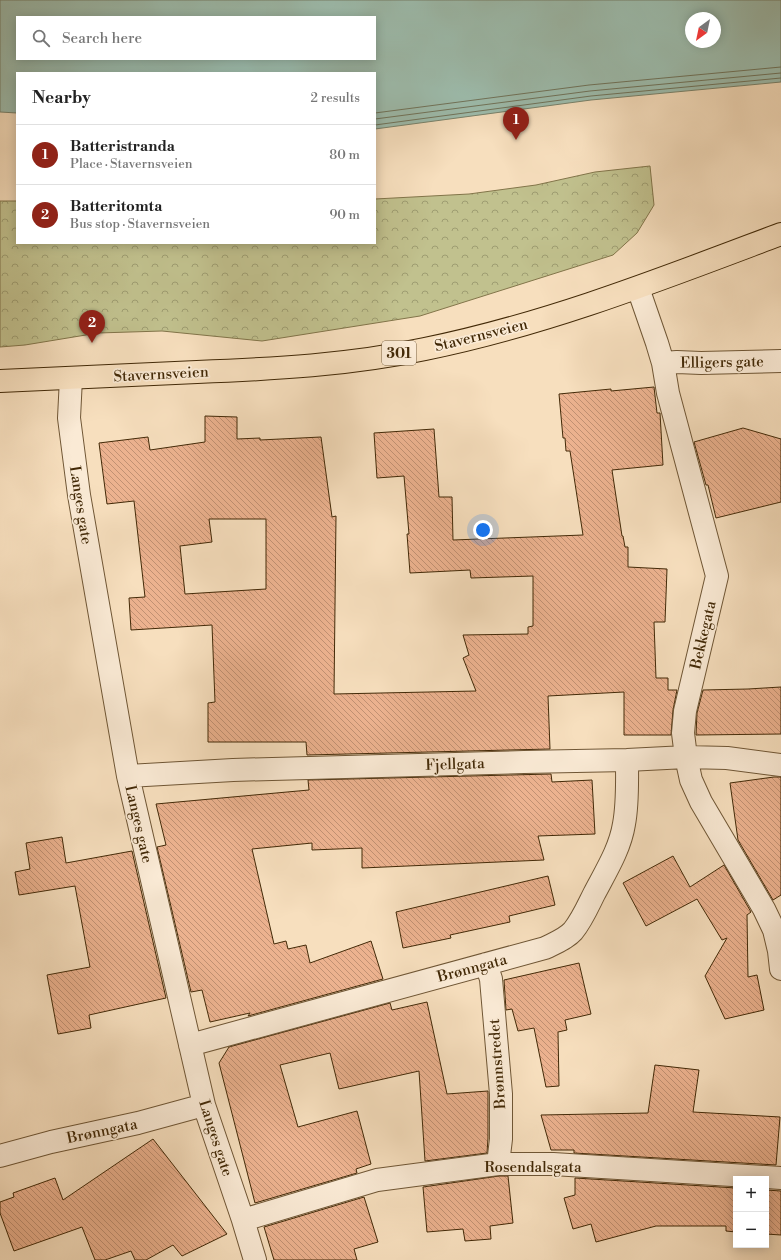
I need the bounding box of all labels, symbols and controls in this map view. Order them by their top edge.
north arrow [685,12,721,48]
search box [16,16,376,60]
icon: search [30,27,52,49]
text: Search here [62,29,142,48]
text: Nearby [32,87,91,109]
text: 2 results [311,90,360,106]
pin: 1 [503,107,529,140]
text: Batteristranda [70,137,175,156]
text: 1 [42,147,48,163]
text: 80 m [329,147,360,163]
text: Place · Stavernsveien [70,156,193,172]
text: Batteritomta [70,197,162,216]
text: 2 [41,207,49,223]
text: 90 m [329,207,360,223]
text: Bus stop · Stavernsveien [70,216,210,232]
pin: 2 [79,310,105,343]
street label: Stavernsveien [433,315,530,356]
road number: 301 [382,341,416,365]
street label: Elligers gate [680,352,764,373]
street label: Stavernsveien [113,363,209,386]
street label: Langes gate [65,464,96,546]
your location [473,520,493,540]
street label: Bekkegata [686,599,721,672]
street label: Fjellgata [425,754,486,775]
street label: Langes gate [120,783,157,865]
street label: Brønngata [434,950,510,987]
street label: Brønnstredet [485,1018,510,1111]
street label: Langes gate [194,1097,237,1179]
street label: Brønngata [64,1115,139,1148]
street label: Rosendalsgata [484,1158,582,1177]
map controls [733,1176,769,1248]
button: + [733,1176,769,1212]
button: − [733,1212,769,1248]

